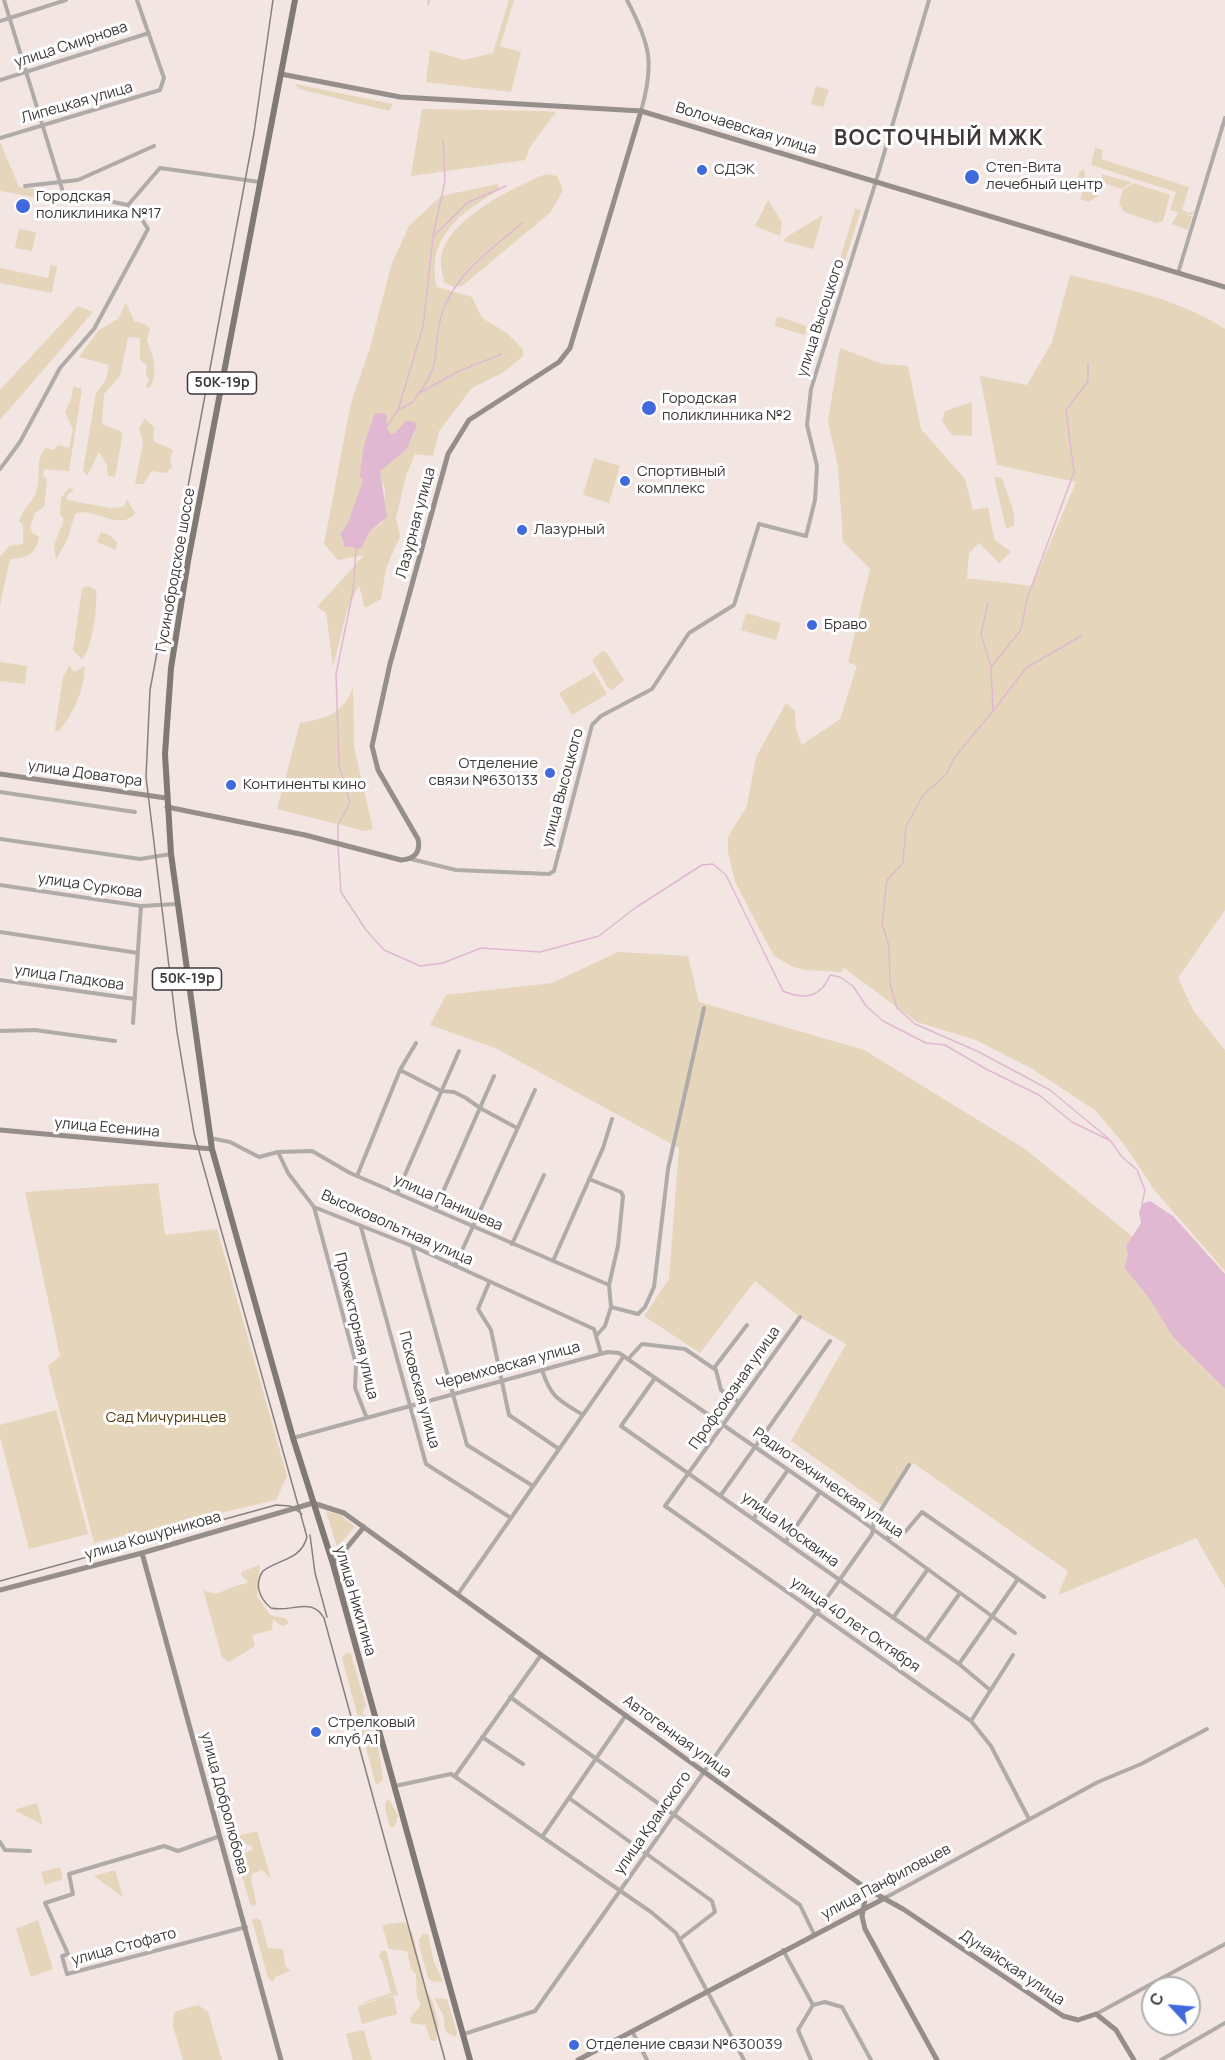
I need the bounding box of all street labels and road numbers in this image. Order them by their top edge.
street label: улица Смирнова [12,18,130,72]
street label: Липецкая улица [19,78,135,128]
street label: Волочаевская улица [673,99,819,159]
street label: улица Высоцкого [793,257,849,379]
road number: 50К-19р [188,372,256,394]
street label: Лазурная улица [393,466,439,580]
street label: Гусинобродское шоссе [153,487,199,653]
street label: улица Высоцкого [538,726,588,850]
street label: улица Доватора [27,757,143,791]
street label: улица Суркова [37,870,143,902]
street label: улица Гладкова [13,961,125,995]
road number: 50К-19р [152,968,222,990]
street label: улица Есенина [54,1114,160,1142]
street label: улица Панишева [390,1171,506,1235]
street label: Высоковольтная улица [318,1186,476,1270]
street label: Прожекторная улица [330,1251,382,1401]
street label: Профсоюзная улица [686,1323,784,1453]
street label: Псковская улица [395,1329,443,1451]
street label: Черемховская улица [434,1338,582,1394]
street label: Радиотехническая улица [749,1424,907,1542]
street label: улица Москвина [738,1489,842,1571]
street label: улица Кошурникова [83,1508,223,1564]
street label: улица Никитина [331,1544,379,1658]
street label: улица 40 лет Октября [787,1573,923,1677]
street label: Автогенная улица [619,1692,735,1782]
street label: улица Добролюбова [196,1730,252,1876]
street label: улица Крамского [611,1768,695,1878]
street label: улица Панфиловцев [818,1840,954,1924]
street label: улица Стофато [70,1924,178,1970]
street label: Дунайская улица [956,1926,1068,2010]

